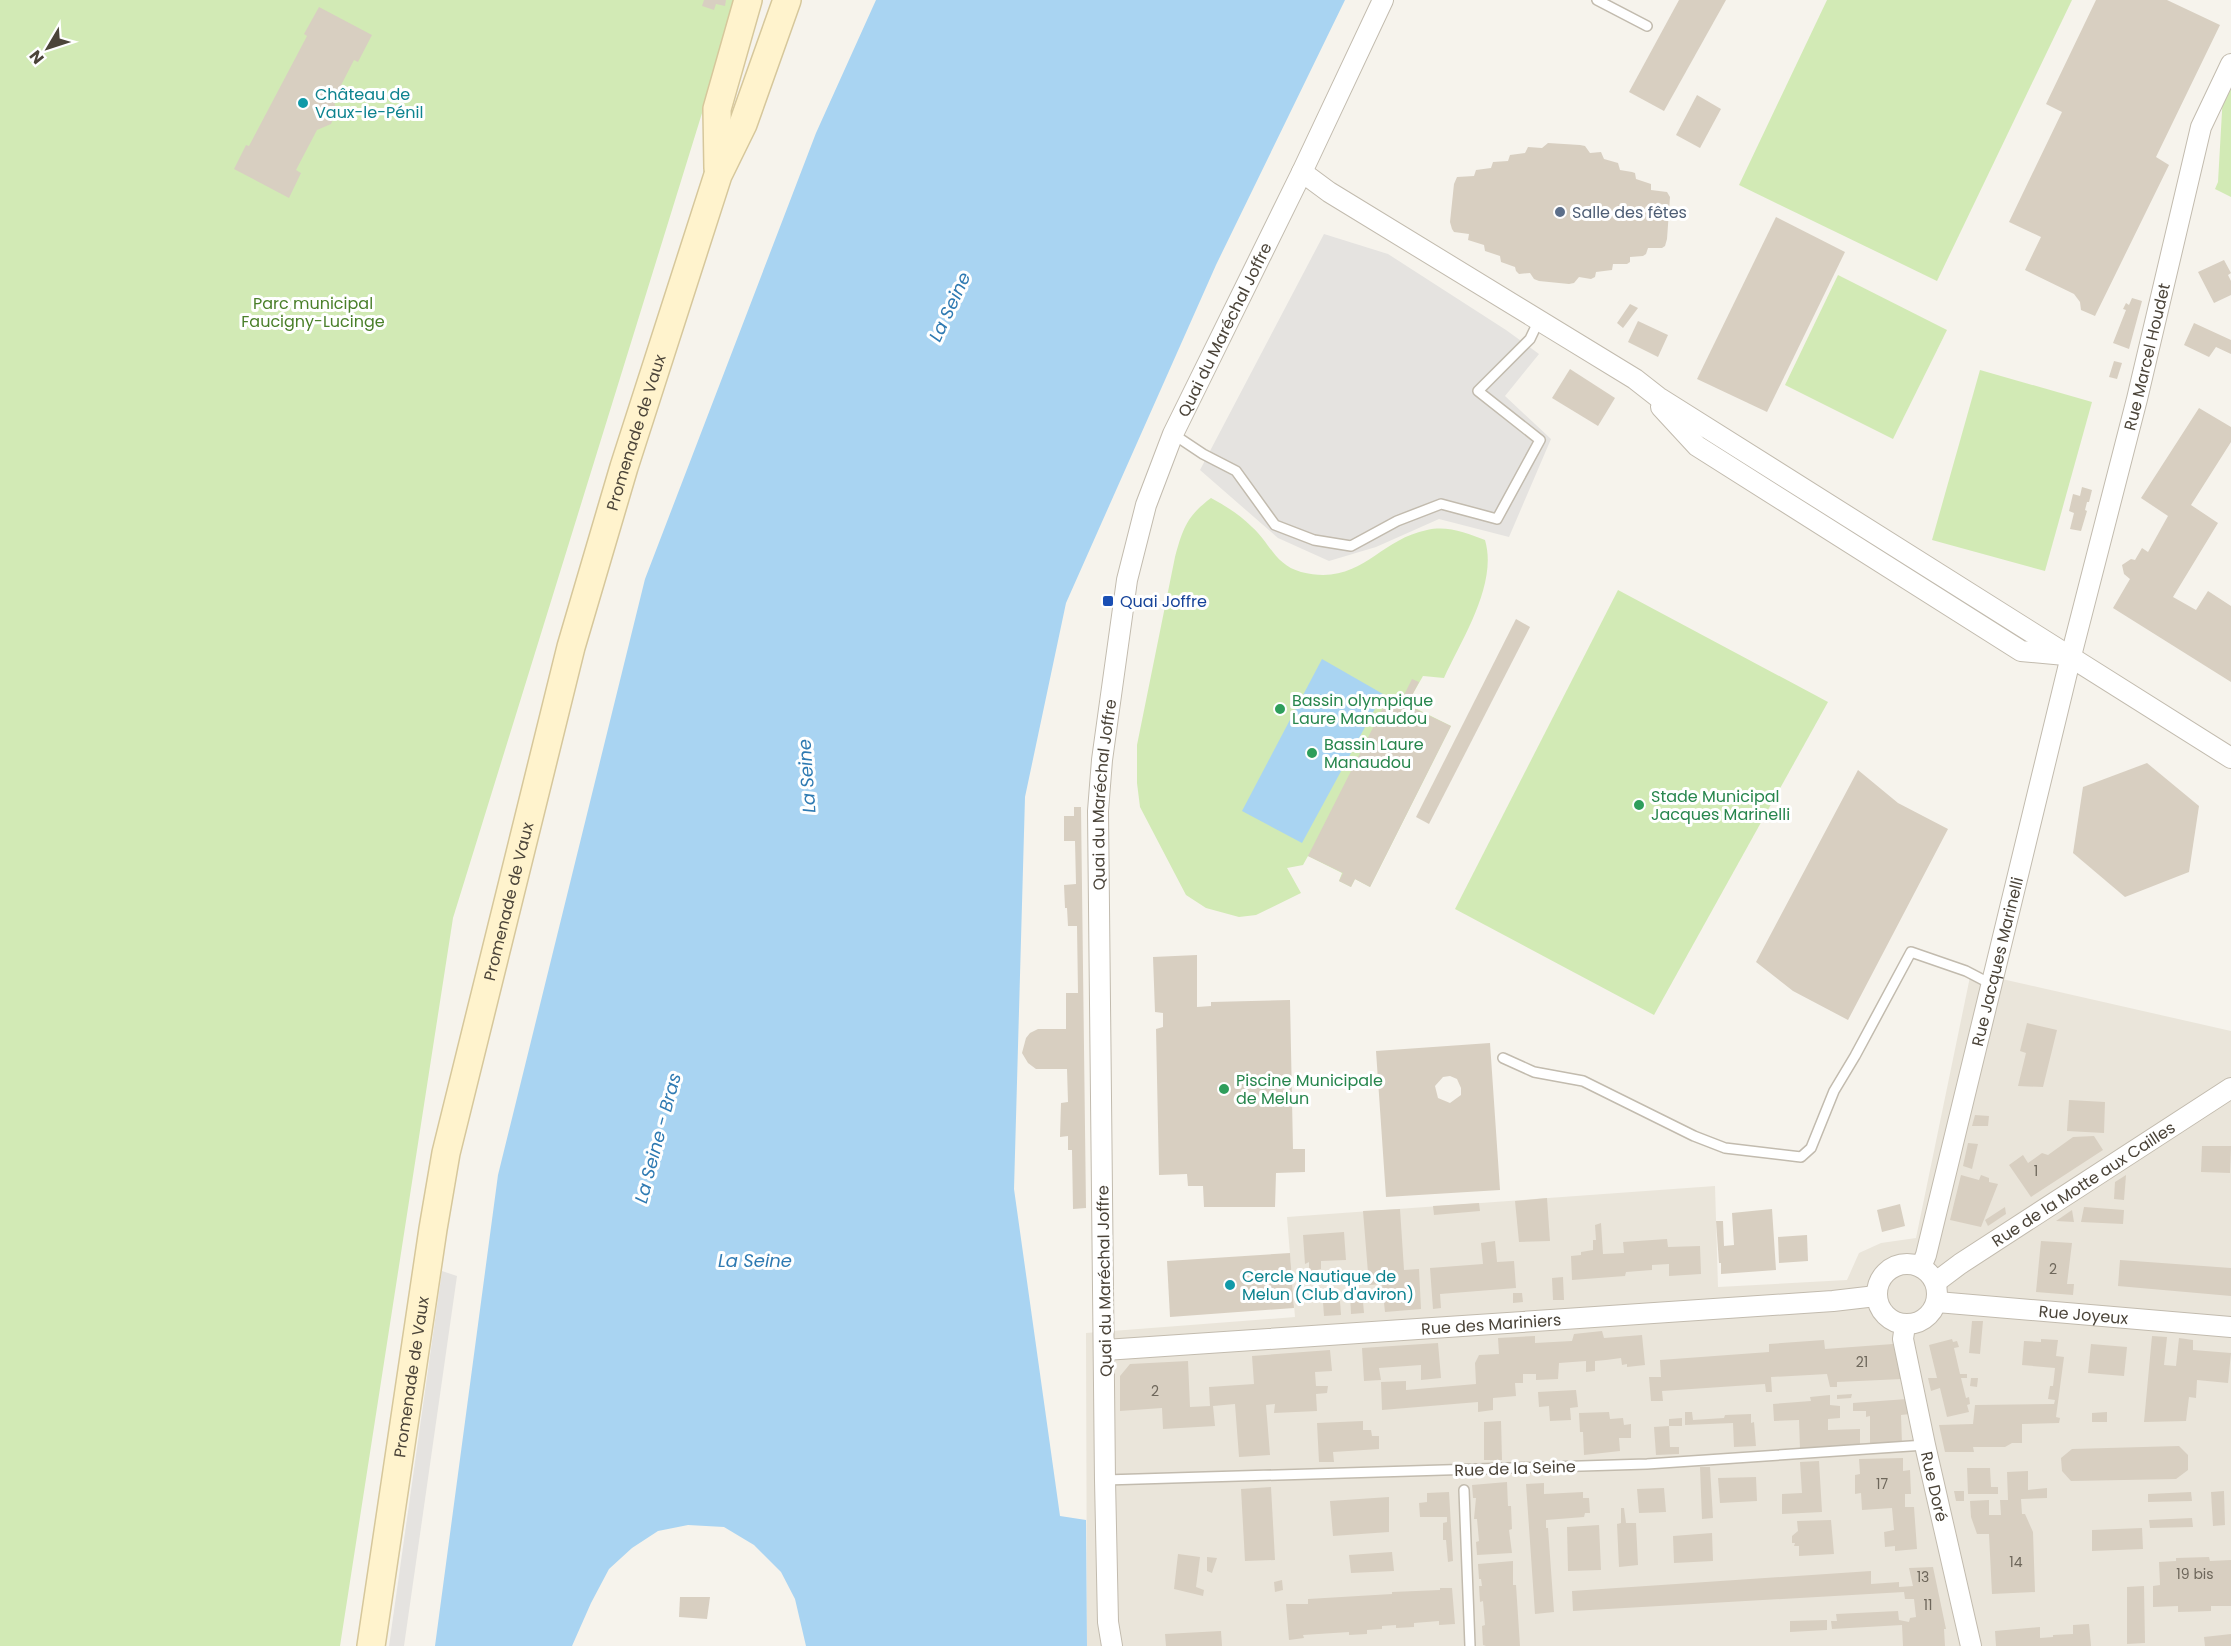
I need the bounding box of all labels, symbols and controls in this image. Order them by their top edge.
north arrow [18,18,78,78]
text: N [24,45,49,69]
place label: Château de Vaux-le-Pénil [315,83,423,124]
marker: Château de Vaux-le-Pénil [296,96,310,110]
place label: Salle des fêtes [1572,201,1687,224]
marker: Salle des fêtes [1553,205,1567,219]
street label: Quai du Maréchal Joffre [1172,239,1278,421]
water label: La Seine [923,268,977,346]
street label: Rue Marcel Houdet [2118,281,2176,433]
park label: Parc municipal Faucigny-Lucinge [241,292,385,333]
street label: Promenade de Vaux [601,351,672,513]
place label: Quai Joffre [1120,590,1207,613]
marker: Quai Joffre [1101,594,1115,608]
place label: Bassin olympique Laure Manaudou [1292,689,1433,730]
street label: Quai du Maréchal Joffre [1087,698,1122,890]
marker: Bassin olympique Laure Manaudou [1273,702,1287,716]
place label: Bassin Laure Manaudou [1324,733,1424,774]
water label: La Seine [791,738,822,814]
marker: Bassin Laure Manaudou [1305,746,1319,760]
place label: Stade Municipal Jacques Marinelli [1651,785,1790,826]
marker: Stade Municipal Jacques Marinelli [1632,798,1646,812]
street label: Promenade de Vaux [478,819,539,983]
street label: Rue Jacques Marinelli [1966,875,2029,1049]
place label: Piscine Municipale de Melun [1236,1069,1383,1110]
water label: La Seine - Bras [628,1070,687,1206]
marker: Piscine Municipale de Melun [1217,1082,1231,1096]
street label: Rue de la Motte aux Cailles [1987,1116,2180,1252]
house number: 1 [2034,1161,2038,1181]
street label: Quai du Maréchal Joffre [1091,1185,1118,1377]
water label: La Seine [718,1248,792,1273]
house number: 2 [2049,1259,2057,1279]
place label: Cercle Nautique de Melun (Club d'aviron) [1242,1265,1414,1306]
marker: Cercle Nautique de Melun (Club d'aviron) [1223,1278,1237,1292]
street label: Promenade de Vaux [388,1295,435,1459]
street label: Rue Joyeux [2038,1300,2129,1330]
street label: Rue des Mariniers [1420,1308,1562,1341]
house number: 21 [1856,1352,1868,1372]
house number: 2 [1151,1381,1159,1401]
street label: Rue Doré [1915,1449,1953,1524]
street label: Rue de la Seine [1454,1455,1576,1482]
house number: 17 [1876,1474,1888,1494]
house number: 14 [2009,1552,2023,1572]
house number: 19 bis [2176,1564,2214,1584]
house number: 13 [1917,1567,1929,1587]
house number: 11 [1924,1595,1932,1615]

